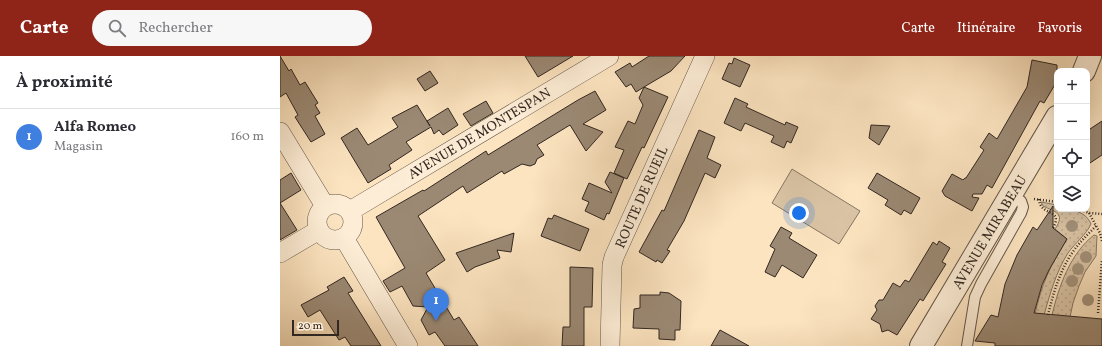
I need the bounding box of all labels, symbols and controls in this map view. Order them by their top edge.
search box [92,10,372,46]
text: Carte [20,15,68,41]
icon: search [106,17,128,39]
text: Rechercher [138,18,213,39]
text: Carte [901,19,935,38]
text: Itinéraire [957,19,1016,38]
text: Favoris [1038,19,1082,38]
map controls [1054,68,1090,212]
button: + [1054,68,1090,104]
text: À proximité [16,71,113,94]
street label: AVENUE DE MONTESPAN [405,84,555,185]
button: − [1054,104,1090,140]
text: Alfa Romeo [54,117,136,138]
text: 1 [26,128,32,146]
text: 160 m [230,128,264,146]
text: Magasin [54,138,103,156]
button: locate [1054,140,1090,176]
street label: ROUTE DE RUEIL [611,143,673,252]
street label: AVENUE MIRABEAU [949,172,1032,293]
button: layers [1054,176,1090,212]
your location [789,203,809,223]
pin: 1 [423,288,449,321]
scale bar [292,318,339,337]
text: 20 m [298,319,322,334]

